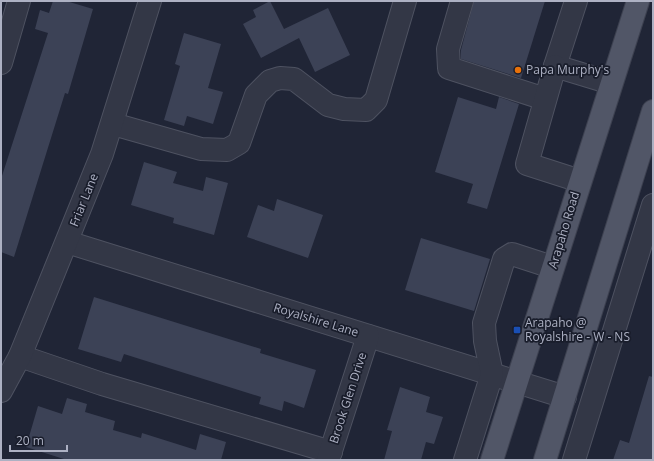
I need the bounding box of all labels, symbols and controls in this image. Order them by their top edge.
place label: Papa Murphy's [526,61,609,78]
marker: Papa Murphy's [513,65,523,75]
street label: Friar Lane [65,171,102,229]
street label: Arapaho Road [544,189,583,270]
street label: Royalshire Lane [271,298,361,341]
place label: Arapaho @ Royalshire - W - NS [525,314,630,345]
marker: Arapaho @ Royalshire - W - NS [512,325,522,335]
street label: Brook Glen Drive [325,350,370,446]
scale bar [10,427,67,453]
text: 20 m [16,432,44,449]

